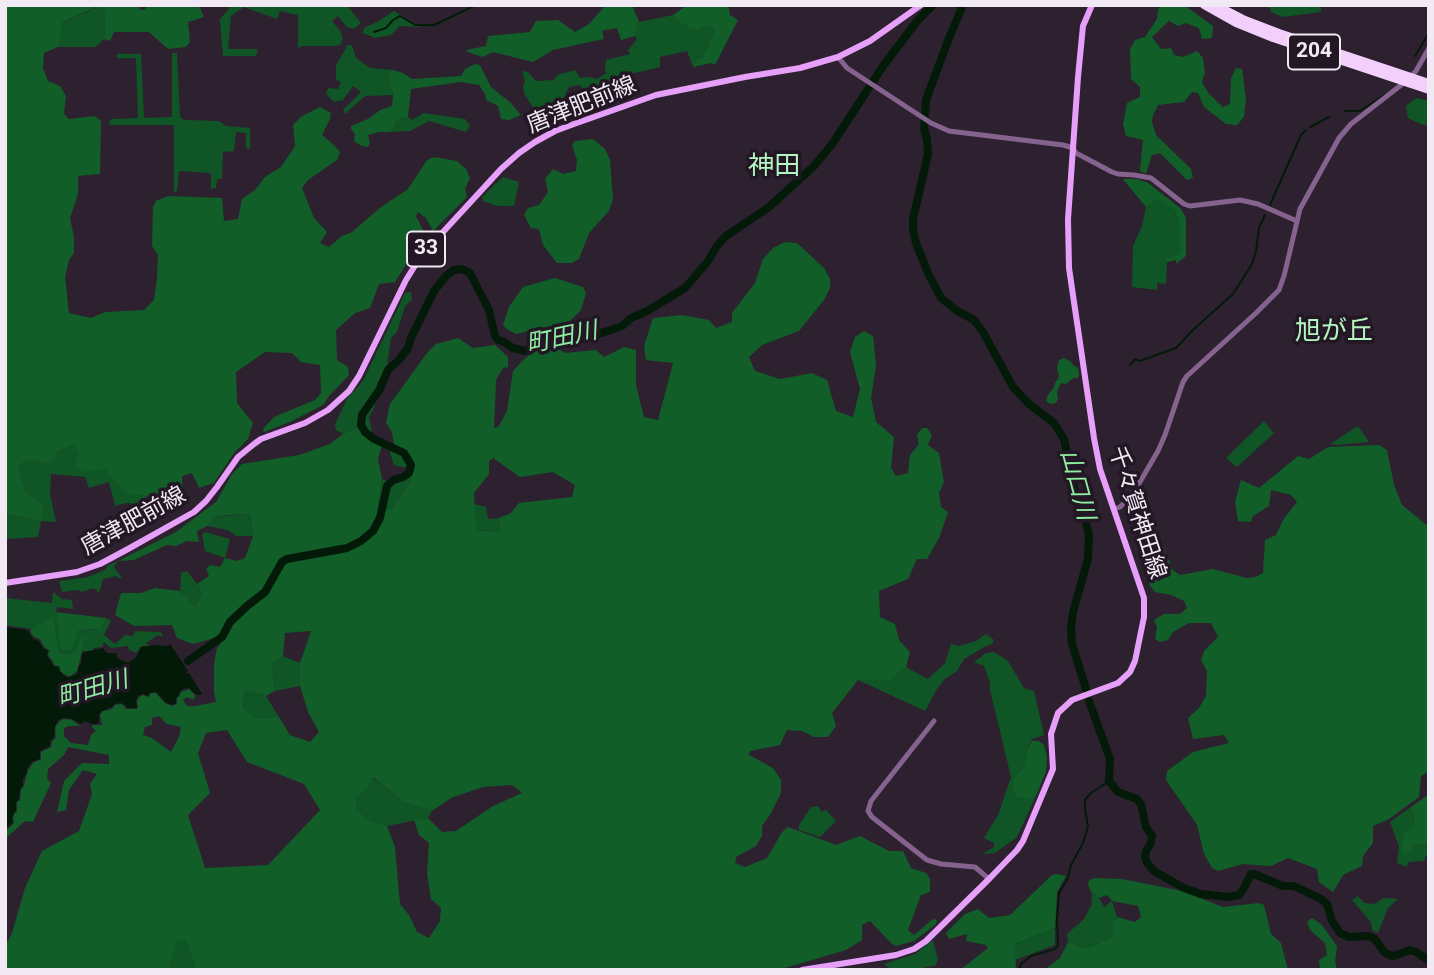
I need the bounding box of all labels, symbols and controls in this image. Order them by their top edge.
road number: 204 [1288,34,1340,70]
street label: 唐津肥前線 [524,72,640,140]
district label: 神田 [748,151,800,183]
road number: 33 [407,232,445,266]
district label: 旭が丘 [1295,316,1373,348]
water label: 町田川 [524,317,600,361]
street label: 千々賀神田線 [1102,443,1170,583]
water label: 山口川 [1053,446,1099,524]
street label: 唐津肥前線 [77,482,191,562]
water label: 町田川 [54,666,132,714]

